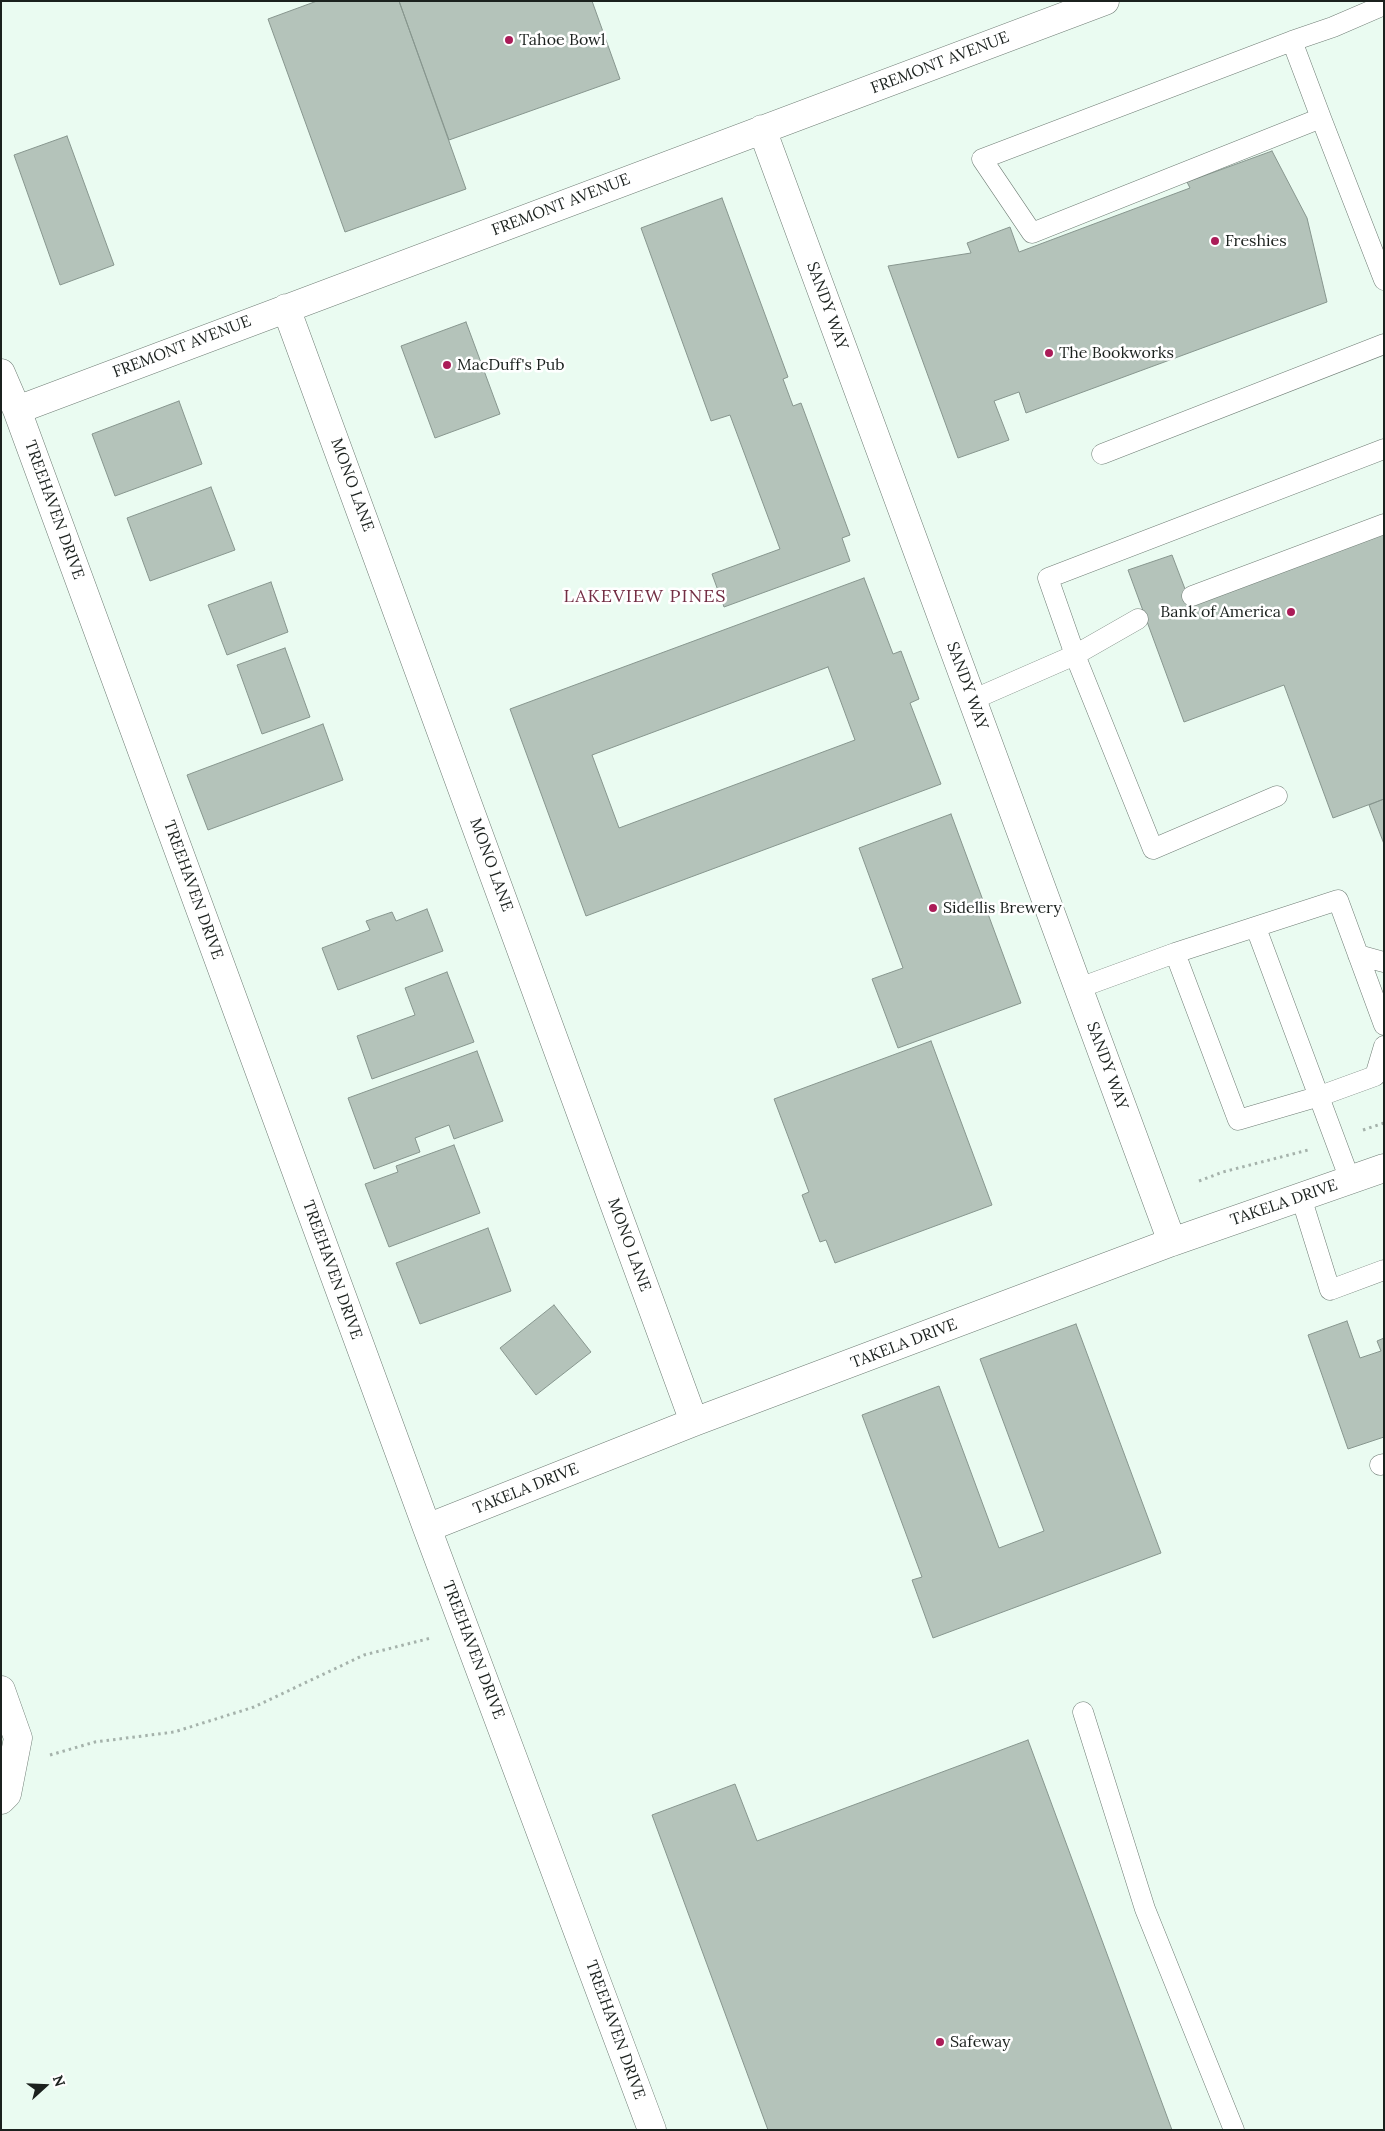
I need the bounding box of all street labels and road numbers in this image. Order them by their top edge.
street label: FREMONT AVENUE [868,28,1012,98]
street label: FREMONT AVENUE [489,170,633,240]
street label: SANDY WAY [802,259,852,353]
street label: FREMONT AVENUE [110,312,254,382]
street label: MONO LANE [326,436,378,534]
street label: TREEHAVEN DRIVE [20,438,88,582]
street label: SANDY WAY [942,639,992,733]
street label: MONO LANE [465,816,517,914]
street label: TREEHAVEN DRIVE [159,818,227,962]
street label: SANDY WAY [1082,1019,1132,1113]
street label: TAKELA DRIVE [1228,1176,1340,1230]
street label: MONO LANE [603,1196,655,1294]
street label: TREEHAVEN DRIVE [298,1198,366,1342]
street label: TAKELA DRIVE [848,1315,960,1373]
street label: TAKELA DRIVE [470,1459,582,1519]
street label: TREEHAVEN DRIVE [438,1578,508,1722]
street label: TREEHAVEN DRIVE [581,1958,649,2102]

